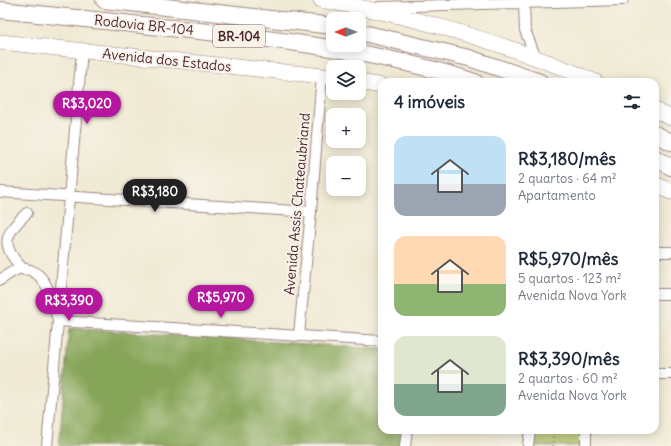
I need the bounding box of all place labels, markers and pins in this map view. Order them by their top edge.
pin: R$3,020 [50,91,124,125]
pin: R$3,180 [118,179,192,213]
pin: R$5,970 [184,285,258,319]
pin: R$3,390 [32,288,106,322]

